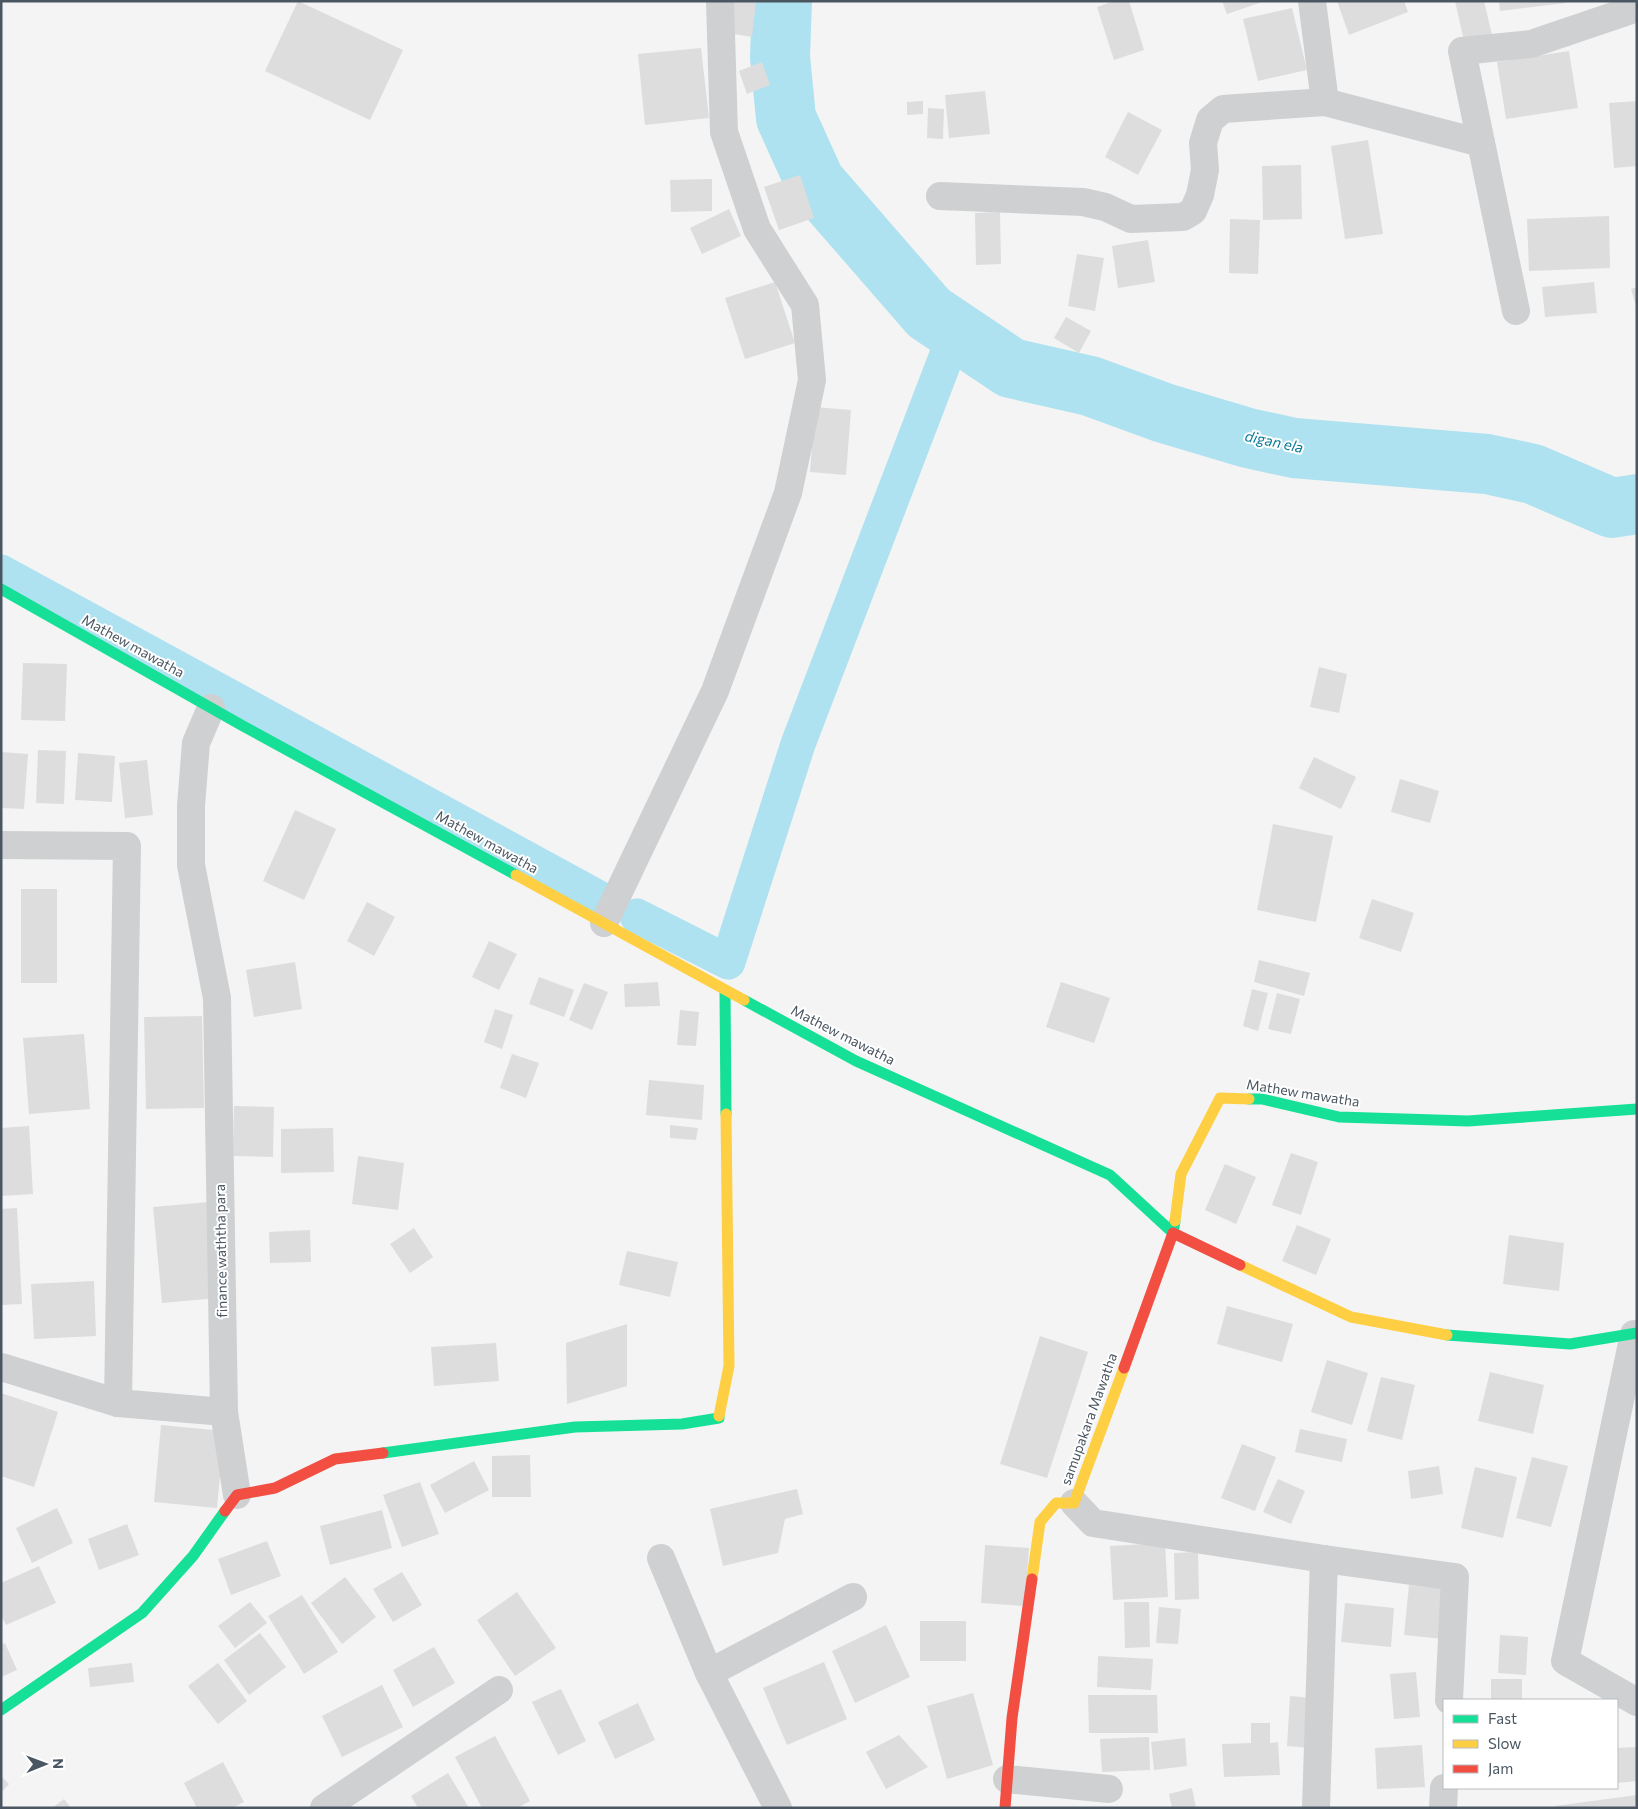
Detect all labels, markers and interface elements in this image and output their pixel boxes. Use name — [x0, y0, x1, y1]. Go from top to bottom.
water label: digan ela — [1243, 426, 1305, 456]
street label: Mathew mawatha — [79, 610, 187, 681]
street label: Mathew mawatha — [433, 806, 541, 877]
street label: Mathew mawatha — [788, 1001, 898, 1068]
street label: Mathew mawatha — [1245, 1075, 1361, 1110]
street label: finance waththa para — [211, 1184, 230, 1318]
street label: samupakara Mawatha — [1057, 1350, 1120, 1487]
legend — [1443, 1699, 1618, 1789]
text: Fast — [1488, 1709, 1517, 1727]
text: Slow — [1488, 1734, 1521, 1752]
north arrow — [20, 1739, 70, 1789]
text: N — [50, 1758, 67, 1769]
text: Jam — [1488, 1759, 1513, 1777]

